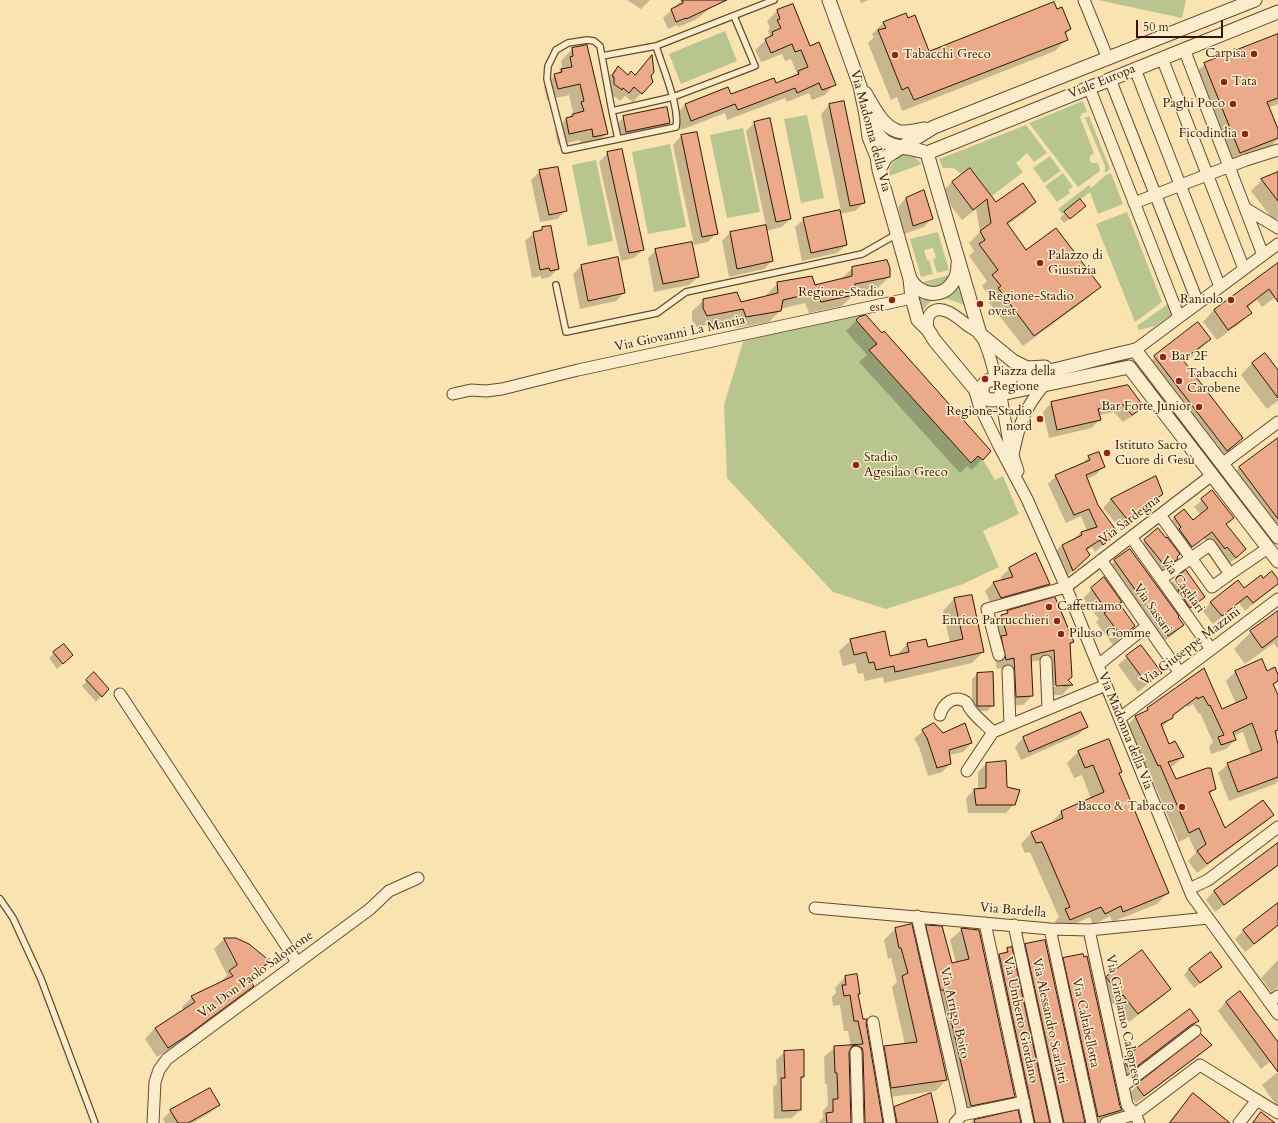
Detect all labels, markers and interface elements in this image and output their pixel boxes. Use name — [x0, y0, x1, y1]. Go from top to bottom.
scale bar — [1138, 12, 1225, 38]
text: 50 m — [1143, 19, 1169, 35]
place label: Carpisa — [1205, 46, 1246, 62]
place label: Tabacchi Greco — [903, 47, 991, 63]
marker: Carpisa — [1249, 49, 1259, 59]
marker: Tabacchi Greco — [890, 50, 900, 60]
street label: Viale Europa — [1066, 61, 1138, 103]
street label: Via Madonna della Via — [846, 68, 894, 194]
place label: Tata — [1232, 74, 1257, 90]
marker: Tata — [1219, 77, 1229, 87]
place label: Paghi Poco — [1162, 96, 1225, 112]
marker: Paghi Poco — [1228, 99, 1238, 109]
place label: Ficodindia — [1179, 126, 1237, 142]
marker: Ficodindia — [1240, 129, 1250, 139]
place label: Palazzo di Giustizia — [1048, 248, 1103, 279]
marker: Palazzo di Giustizia — [1035, 258, 1045, 268]
place label: Regione-Stadio est — [798, 285, 884, 316]
place label: Regione-Stadio ovest — [988, 289, 1074, 320]
place label: Raniolo — [1180, 292, 1223, 308]
marker: Regione-Stadio est — [887, 295, 897, 305]
marker: Raniolo — [1226, 295, 1236, 305]
marker: Regione-Stadio ovest — [975, 299, 985, 309]
street label: Via Giovanni La Mantia — [613, 313, 747, 355]
place label: Bar 2F — [1171, 349, 1208, 365]
marker: Bar 2F — [1158, 352, 1168, 362]
place label: Piazza della Regione — [993, 364, 1056, 395]
place label: Tabacchi Carobene — [1187, 366, 1240, 397]
marker: Piazza della Regione — [980, 374, 990, 384]
marker: Tabacchi Carobene — [1174, 376, 1184, 386]
place label: Bar Forte Junior — [1101, 399, 1191, 415]
marker: Bar Forte Junior — [1194, 402, 1204, 412]
place label: Regione-Stadio nord — [946, 404, 1032, 435]
marker: Regione-Stadio nord — [1035, 414, 1045, 424]
place label: Istituto Sacro Cuore di Gesù — [1115, 438, 1195, 469]
marker: Istituto Sacro Cuore di Gesù — [1102, 448, 1112, 458]
place label: Stadio Agesilao Greco — [864, 450, 948, 481]
marker: Stadio Agesilao Greco — [851, 460, 861, 470]
street label: Via Sardegna — [1096, 492, 1164, 548]
street label: Via Cagliari — [1156, 554, 1208, 616]
street label: Via Sassari — [1129, 581, 1175, 637]
place label: Caffettiamo — [1057, 599, 1122, 615]
marker: Caffettiamo — [1044, 602, 1054, 612]
street label: Via Giuseppe Mazzini — [1138, 604, 1244, 690]
place label: Enrico Parrucchieri — [942, 613, 1049, 629]
marker: Enrico Parrucchieri — [1052, 616, 1062, 626]
place label: Piluso Gomme — [1069, 626, 1151, 642]
marker: Piluso Gomme — [1056, 629, 1066, 639]
street label: Via Madonna della Via — [1094, 670, 1156, 792]
place label: Bacco & Tabacco — [1077, 799, 1174, 815]
marker: Bacco & Tabacco — [1177, 802, 1187, 812]
street label: Via Bardella — [979, 900, 1047, 922]
street label: Via Don Paolo Salomone — [195, 928, 317, 1022]
street label: Via Girolamo Calopreso — [1102, 953, 1144, 1087]
street label: Via Umberto Giordano — [999, 955, 1041, 1085]
street label: Via Alessandro Scarlatti — [1028, 957, 1070, 1085]
street label: Via Arrigo Boito — [936, 966, 972, 1060]
street label: Via Caltabellotta — [1068, 977, 1102, 1069]

